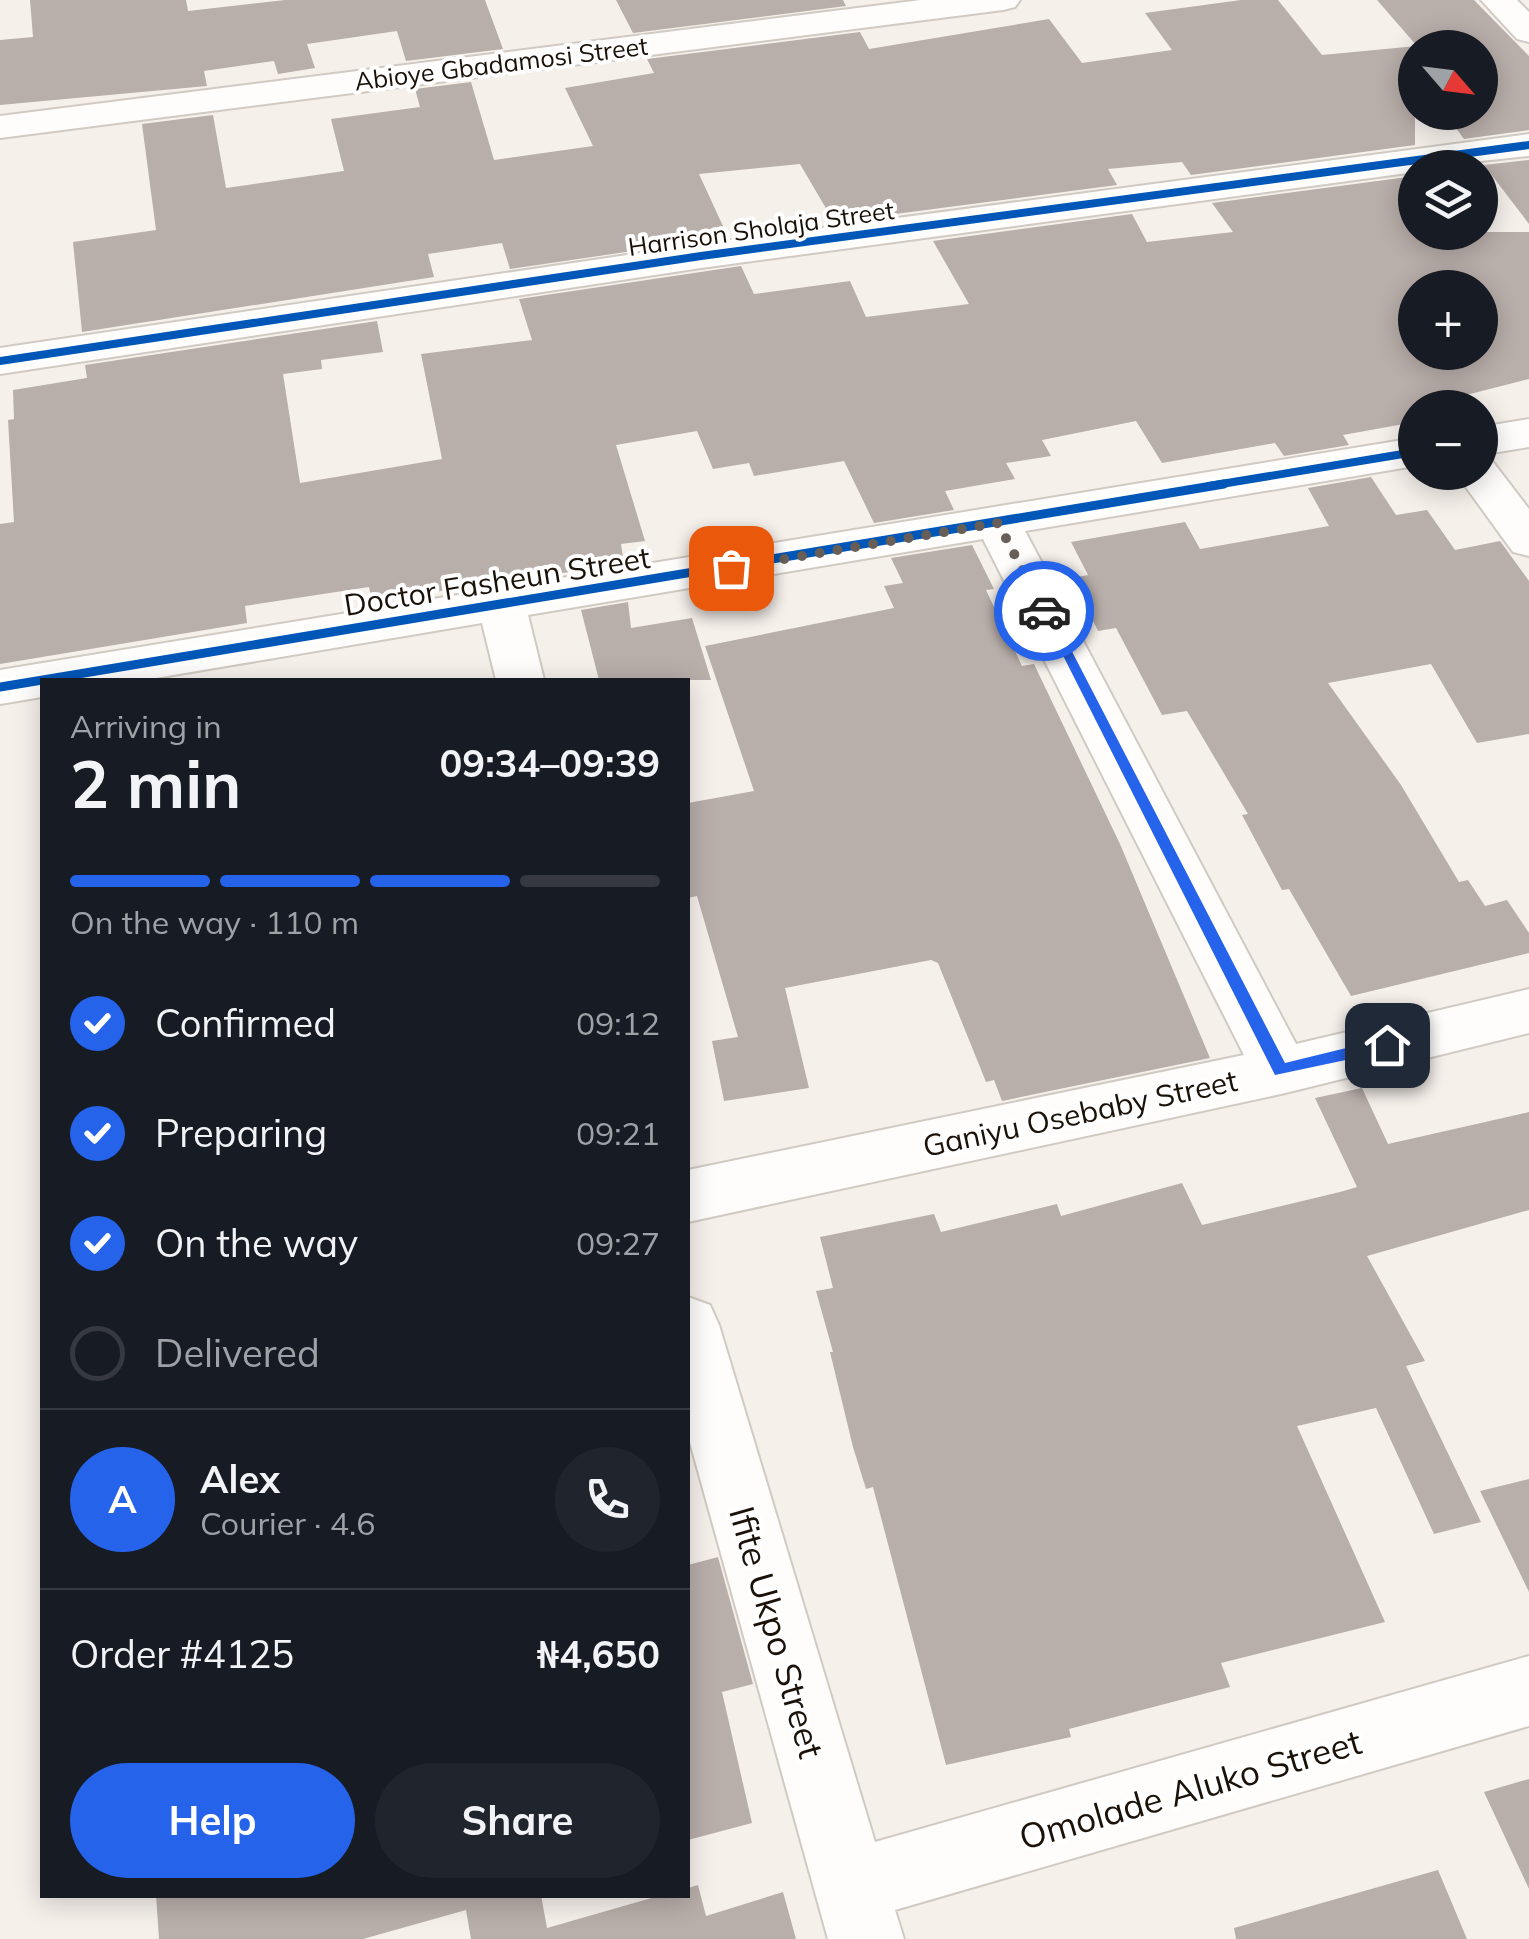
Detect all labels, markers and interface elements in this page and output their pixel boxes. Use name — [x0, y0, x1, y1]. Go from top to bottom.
street label: Abioye Gbadamosi Street — [353, 30, 650, 96]
north arrow — [1398, 30, 1498, 130]
map controls — [1398, 30, 1498, 490]
button: layers — [1398, 150, 1498, 250]
street label: Harrison Sholaja Street — [626, 194, 896, 262]
button: + — [1398, 270, 1498, 370]
button: − — [1398, 390, 1498, 490]
pin — [689, 526, 774, 611]
street label: Doctor Fasheun Street — [341, 538, 653, 624]
icon: bag — [704, 541, 759, 596]
courier — [994, 561, 1094, 661]
icon: car — [1017, 584, 1072, 639]
text: Arriving in — [70, 706, 222, 746]
text: 09:34–09:39 — [440, 739, 660, 787]
text: 2 min — [70, 743, 241, 824]
text: On the way · 110 m — [70, 902, 359, 942]
icon: check — [70, 996, 125, 1051]
text: Confirmed — [155, 999, 336, 1047]
text: 09:12 — [576, 1003, 660, 1043]
pin — [1345, 1003, 1430, 1088]
icon: home — [1360, 1018, 1415, 1073]
street label: Ganiyu Osebaby Street — [919, 1061, 1241, 1165]
icon: check — [70, 1106, 125, 1161]
text: Preparing — [155, 1109, 327, 1157]
text: 09:21 — [576, 1113, 660, 1153]
icon: check — [70, 1216, 125, 1271]
text: On the way — [155, 1219, 358, 1267]
text: 09:27 — [576, 1223, 660, 1263]
text: Delivered — [155, 1329, 320, 1377]
button: phone — [555, 1447, 660, 1552]
text: Alex — [200, 1455, 280, 1503]
text: A — [108, 1475, 137, 1523]
street label: Ifite Ukpo Street — [720, 1501, 834, 1763]
text: Courier · 4.6 — [200, 1503, 376, 1543]
text: Order #4125 — [70, 1630, 294, 1678]
text: ₦4,650 — [537, 1630, 660, 1678]
street label: Omolade Aluko Street — [1014, 1719, 1366, 1859]
button: Help — [70, 1763, 355, 1878]
button: Share — [375, 1763, 660, 1878]

